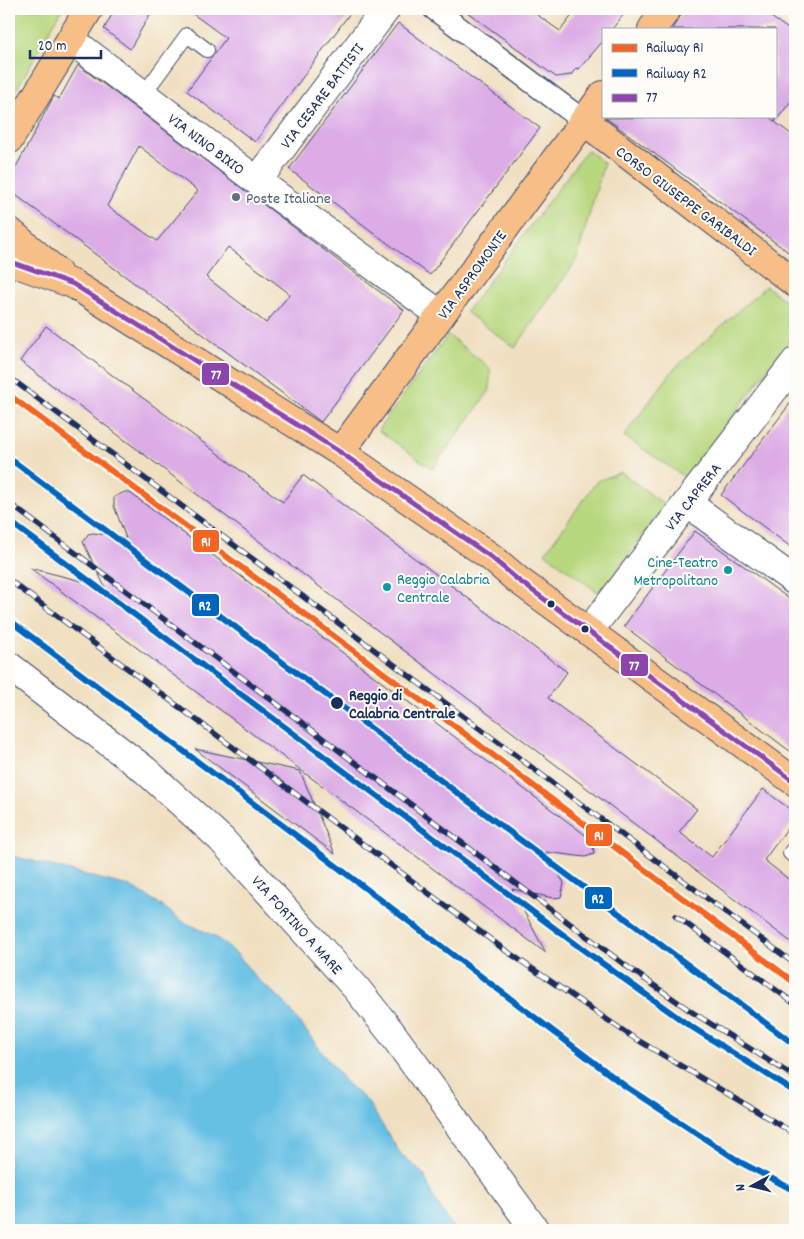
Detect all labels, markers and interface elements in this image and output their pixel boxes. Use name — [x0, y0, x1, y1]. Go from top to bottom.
scale bar — [30, 28, 101, 60]
legend — [602, 28, 776, 118]
text: 20 m — [38, 36, 66, 58]
text: Railway R1 — [646, 38, 703, 60]
street label: VIA CESARE BATTISTI — [276, 39, 370, 154]
text: Railway R2 — [646, 64, 707, 86]
text: 77 — [646, 88, 658, 110]
street label: VIA NINO BIXIO — [162, 108, 249, 182]
street label: CORSO GIUSEPPE GARIBALDI — [610, 141, 761, 263]
place label: Poste Italiane — [246, 188, 331, 211]
marker: Poste Italiane — [230, 191, 242, 203]
street label: VIA ASPROMONTE — [433, 226, 514, 325]
line badge: 77 — [201, 362, 230, 386]
text: 77 — [211, 366, 222, 386]
street label: VIA CAPRERA — [660, 459, 728, 536]
line badge: R1 — [192, 529, 220, 553]
text: R1 — [201, 533, 211, 553]
place label: Cine-Teatro Metropolitano — [633, 552, 718, 593]
marker: Cine-Teatro Metropolitano — [722, 564, 734, 576]
place label: Reggio Calabria Centrale — [397, 569, 490, 610]
marker: Reggio Calabria Centrale — [381, 581, 393, 593]
line badge: R2 — [191, 593, 220, 617]
text: R2 — [199, 597, 211, 617]
unlabelled marker — [546, 599, 556, 609]
unlabelled marker — [580, 624, 590, 634]
line badge: 77 — [620, 653, 649, 677]
text: 77 — [629, 657, 640, 677]
place label: Reggio di Calabria Centrale — [349, 685, 455, 726]
marker: Reggio di Calabria Centrale — [329, 695, 345, 711]
line badge: R1 — [585, 823, 613, 847]
text: R1 — [594, 827, 604, 847]
street label: VIA FORTINO A MARE — [245, 871, 348, 981]
line badge: R2 — [584, 886, 613, 910]
text: R2 — [592, 890, 604, 910]
north arrow — [726, 1162, 776, 1212]
text: N — [731, 1183, 751, 1192]

